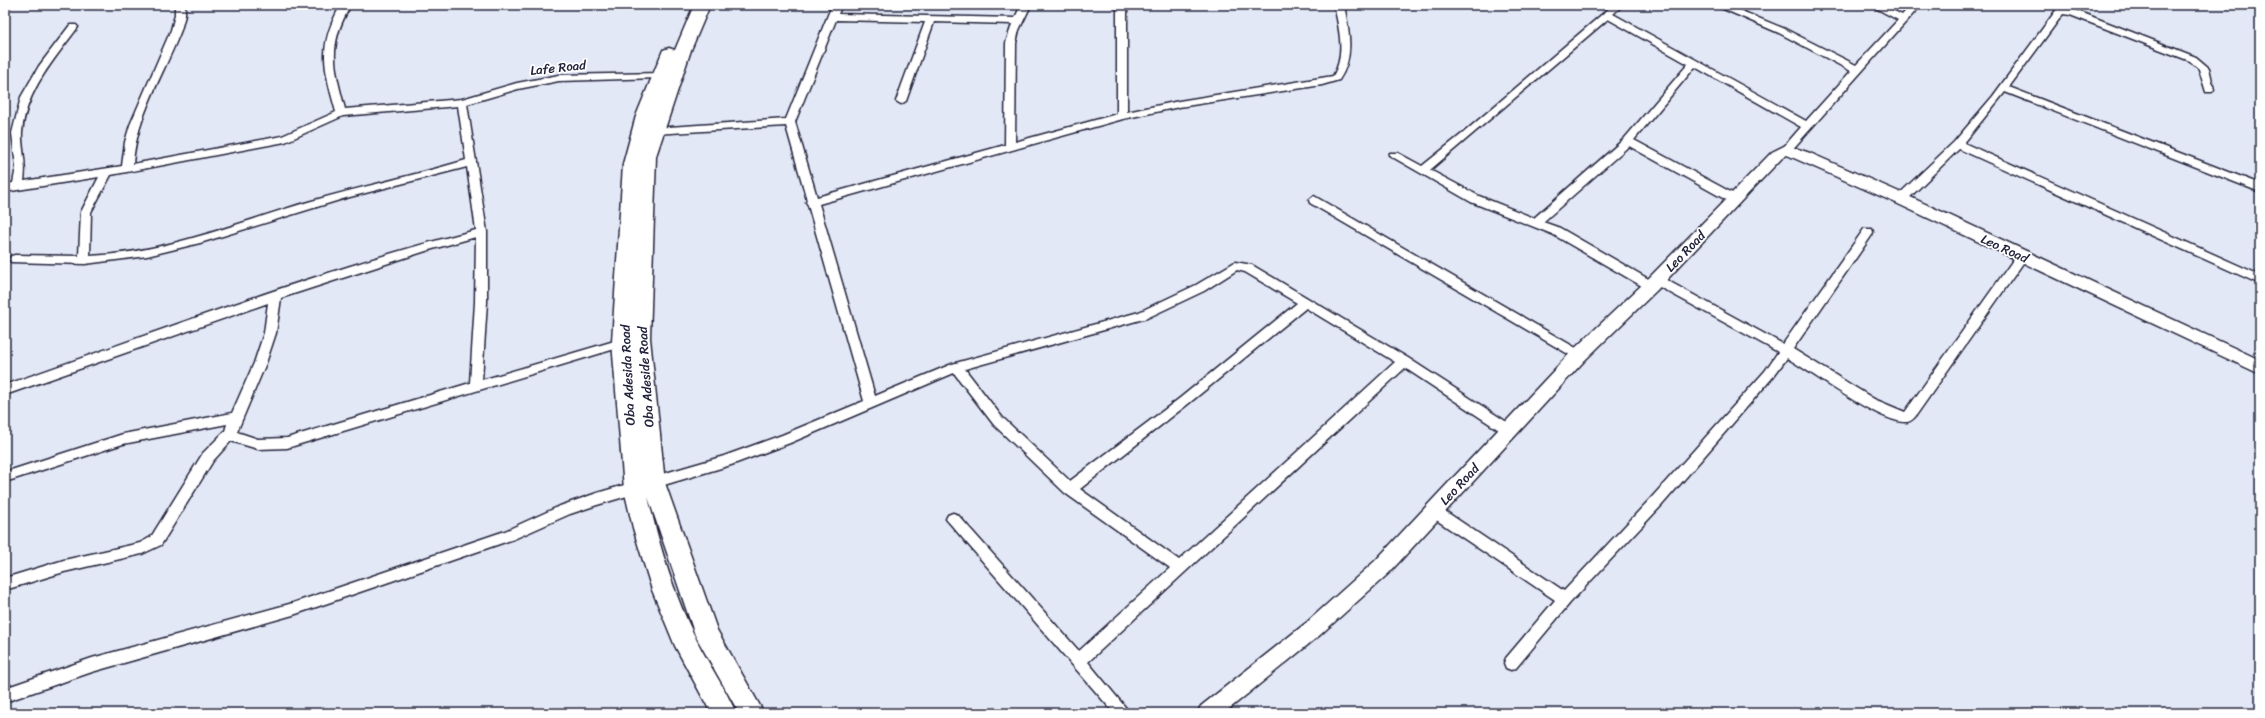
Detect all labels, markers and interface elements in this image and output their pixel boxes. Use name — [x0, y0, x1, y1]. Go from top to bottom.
street label: Lafe Road — [529, 53, 588, 82]
street label: Leo Road — [1660, 224, 1712, 277]
street label: Leo Road — [1977, 227, 2034, 270]
street label: Oba Adesida Road — [613, 323, 642, 426]
street label: Oba Adeside Road — [630, 325, 660, 428]
street label: Leo Road — [1434, 457, 1486, 511]

